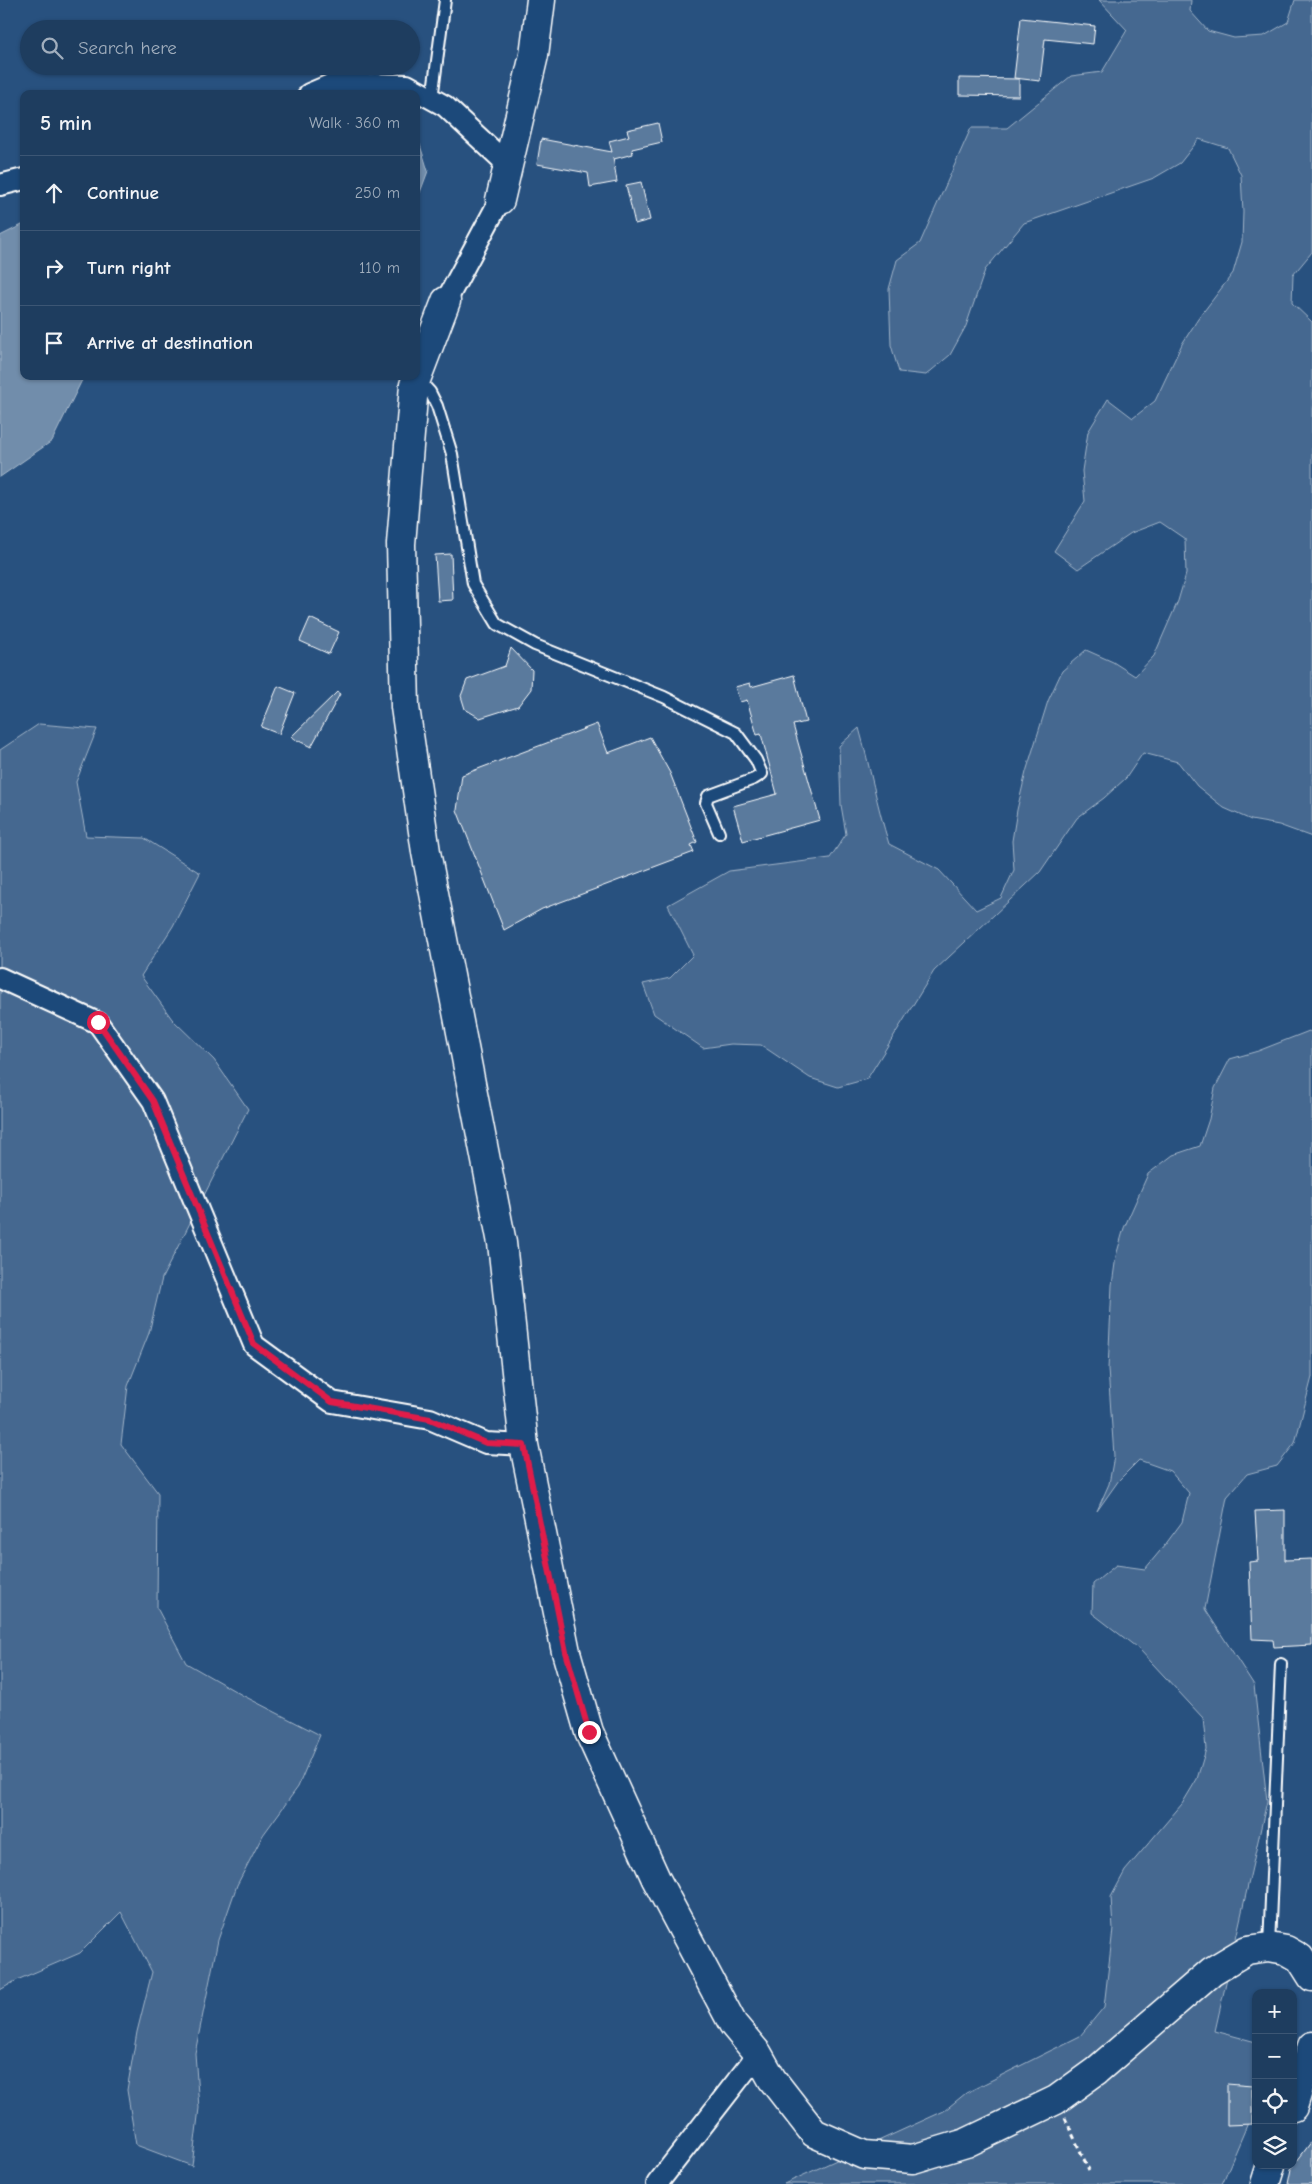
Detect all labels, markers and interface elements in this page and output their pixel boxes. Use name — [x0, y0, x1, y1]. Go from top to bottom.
search box — [20, 20, 420, 75]
icon: search — [38, 34, 66, 62]
text: Search here — [78, 37, 177, 59]
text: 5 min — [40, 111, 92, 135]
text: Walk · 360 m — [309, 114, 400, 132]
icon: ahead — [40, 179, 68, 207]
text: Continue — [87, 182, 159, 204]
text: 250 m — [355, 184, 400, 202]
icon: right — [40, 254, 68, 282]
text: Turn right — [87, 257, 171, 279]
text: 110 m — [359, 259, 400, 277]
icon: arrive — [40, 329, 68, 357]
text: Arrive at destination — [87, 332, 253, 354]
route start — [87, 1011, 110, 1034]
route end — [578, 1721, 601, 1744]
map controls — [1252, 1989, 1297, 2169]
button: + — [1252, 1989, 1297, 2034]
button: − — [1252, 2034, 1297, 2079]
button: locate — [1252, 2079, 1297, 2124]
button: layers — [1252, 2124, 1297, 2169]

